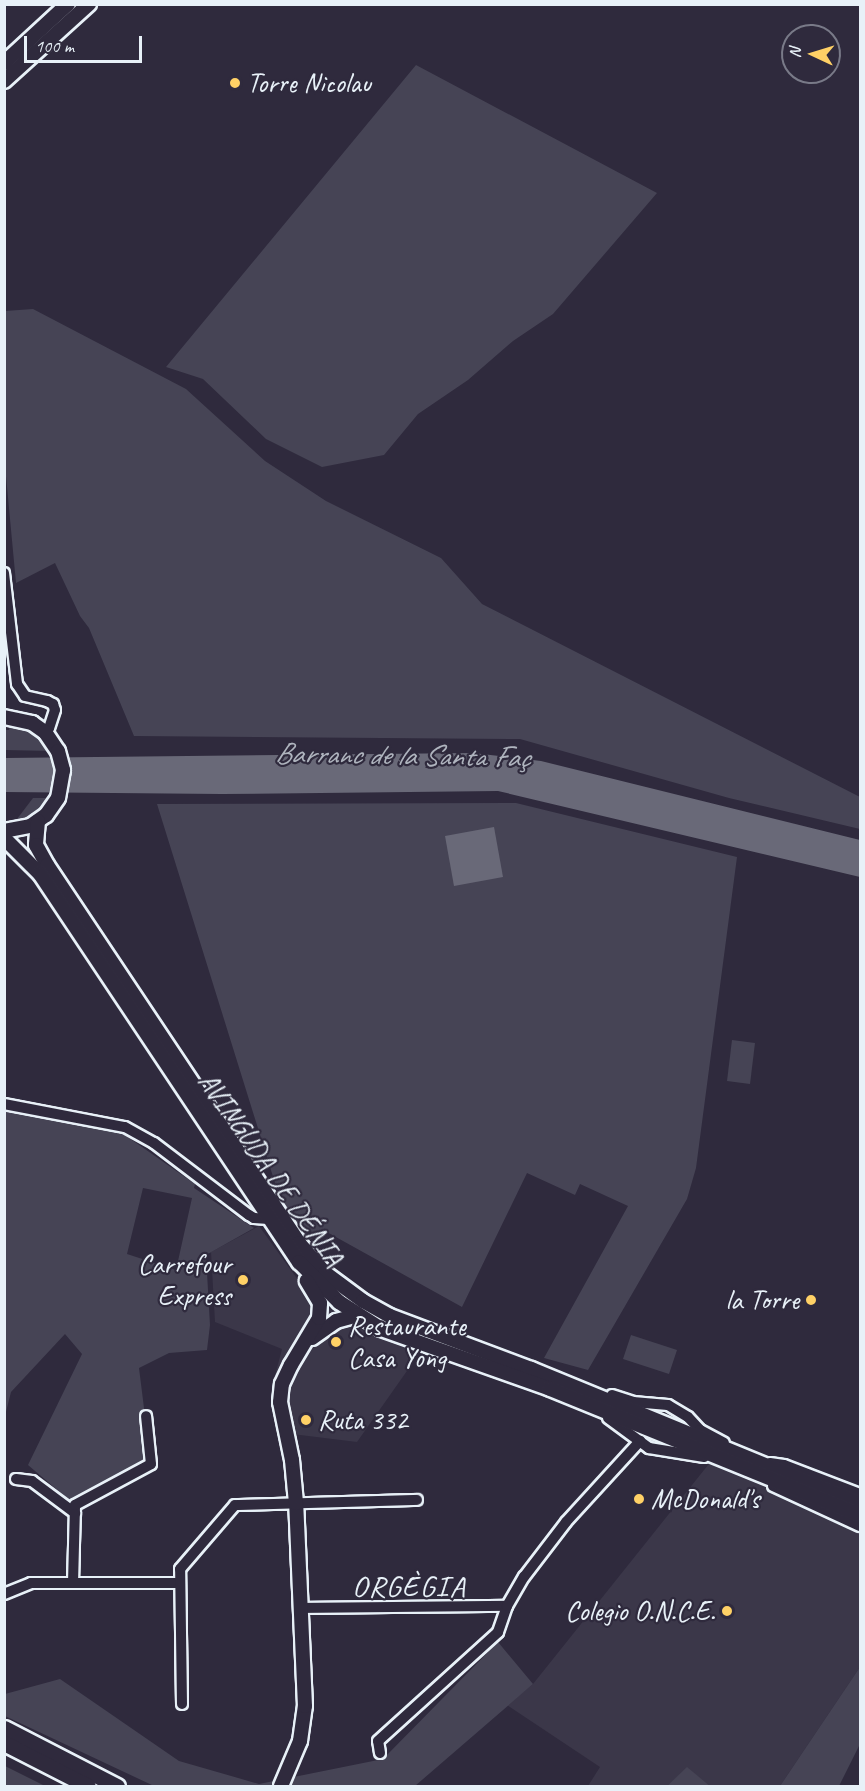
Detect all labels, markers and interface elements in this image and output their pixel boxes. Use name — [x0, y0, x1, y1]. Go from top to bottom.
scale bar — [27, 24, 146, 62]
north arrow — [781, 24, 841, 84]
text: 100 m — [35, 35, 74, 57]
text: N — [785, 47, 805, 59]
place label: Torre Nicolau — [247, 66, 372, 100]
marker: Torre Nicolau — [228, 76, 242, 90]
water label: Barranc de la Santa Faç — [274, 735, 530, 775]
street label: AVINGUDA DE DÉNIA — [192, 1065, 350, 1273]
place label: Carrefour Express — [138, 1247, 231, 1313]
marker: Carrefour Express — [236, 1273, 250, 1287]
place label: la Torre — [726, 1283, 799, 1317]
marker: la Torre — [804, 1293, 818, 1307]
place label: Restaurante Casa Yong — [348, 1309, 466, 1375]
marker: Restaurante Casa Yong — [329, 1335, 343, 1349]
place label: Ruta 332 — [318, 1403, 408, 1437]
marker: Ruta 332 — [299, 1413, 313, 1427]
place label: McDonald's — [651, 1482, 760, 1516]
marker: McDonald's — [632, 1492, 646, 1506]
district label: ORGÈGIA — [352, 1568, 466, 1604]
place label: Colegio O.N.C.E. — [565, 1594, 715, 1628]
marker: Colegio O.N.C.E. — [720, 1604, 734, 1618]

